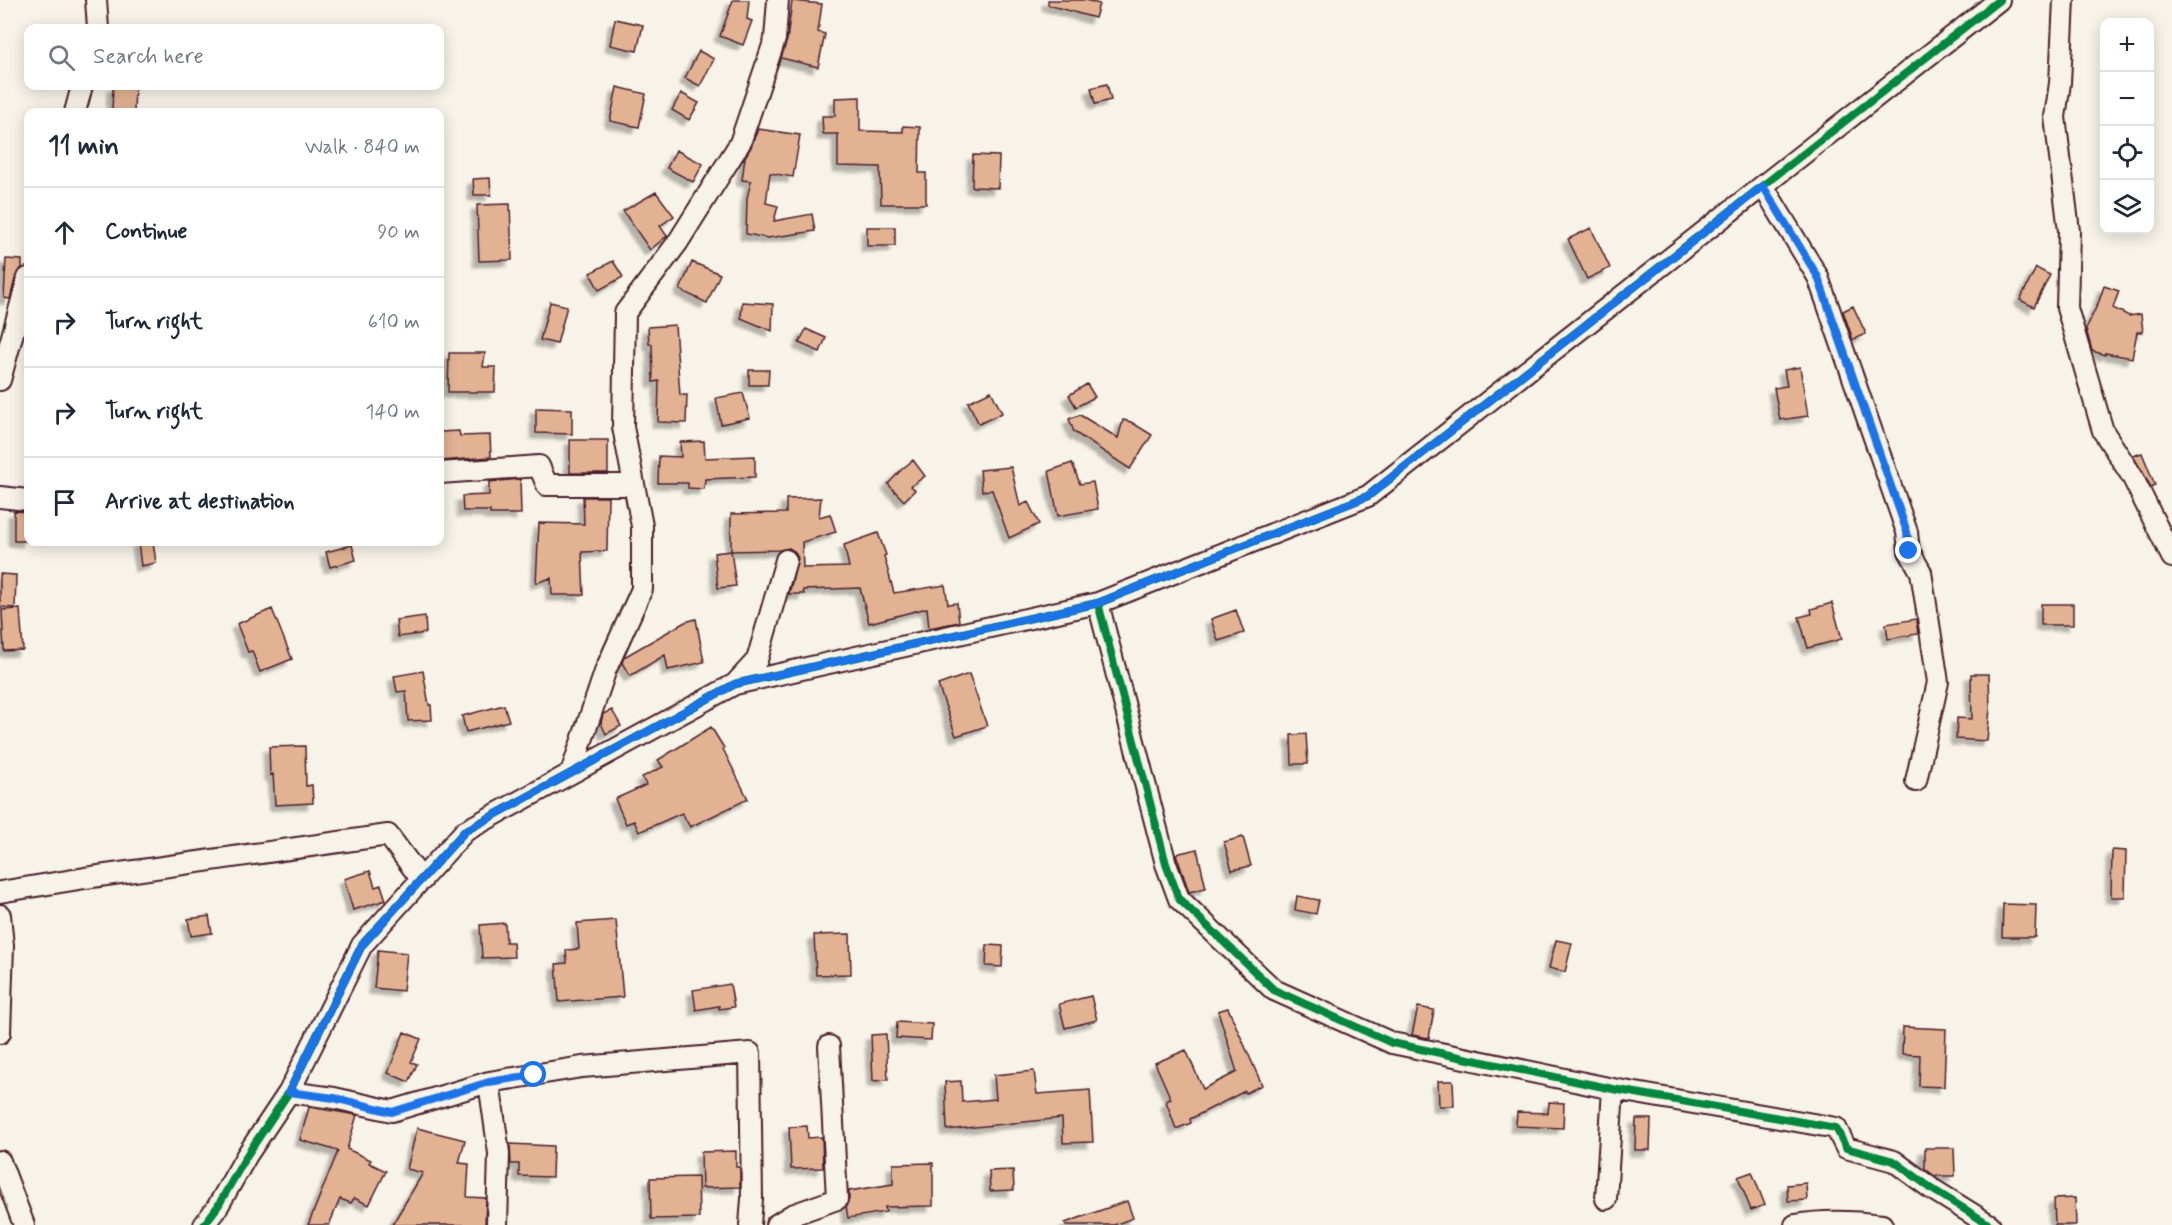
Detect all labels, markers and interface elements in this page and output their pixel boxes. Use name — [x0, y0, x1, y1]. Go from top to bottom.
map controls — [2100, 18, 2154, 234]
button: + — [2100, 18, 2154, 72]
search box — [24, 24, 444, 90]
icon: search — [45, 41, 78, 74]
text: Search here — [93, 43, 204, 71]
button: − — [2100, 72, 2154, 126]
button: locate — [2100, 126, 2154, 180]
text: 11 min — [48, 130, 119, 164]
text: Walk · 840 m — [305, 134, 420, 161]
button: layers — [2100, 180, 2154, 234]
icon: ahead — [48, 216, 81, 249]
text: Continue — [105, 218, 187, 246]
text: 90 m — [377, 219, 420, 246]
icon: right — [48, 306, 81, 339]
text: Turn right — [105, 308, 203, 336]
text: 610 m — [368, 309, 420, 336]
icon: right — [48, 396, 81, 429]
text: Turn right — [105, 398, 203, 426]
text: 140 m — [366, 399, 420, 426]
icon: arrive — [48, 486, 81, 519]
text: Arrive at destination — [105, 488, 295, 516]
route end — [1895, 537, 1921, 563]
route start — [520, 1061, 546, 1087]

